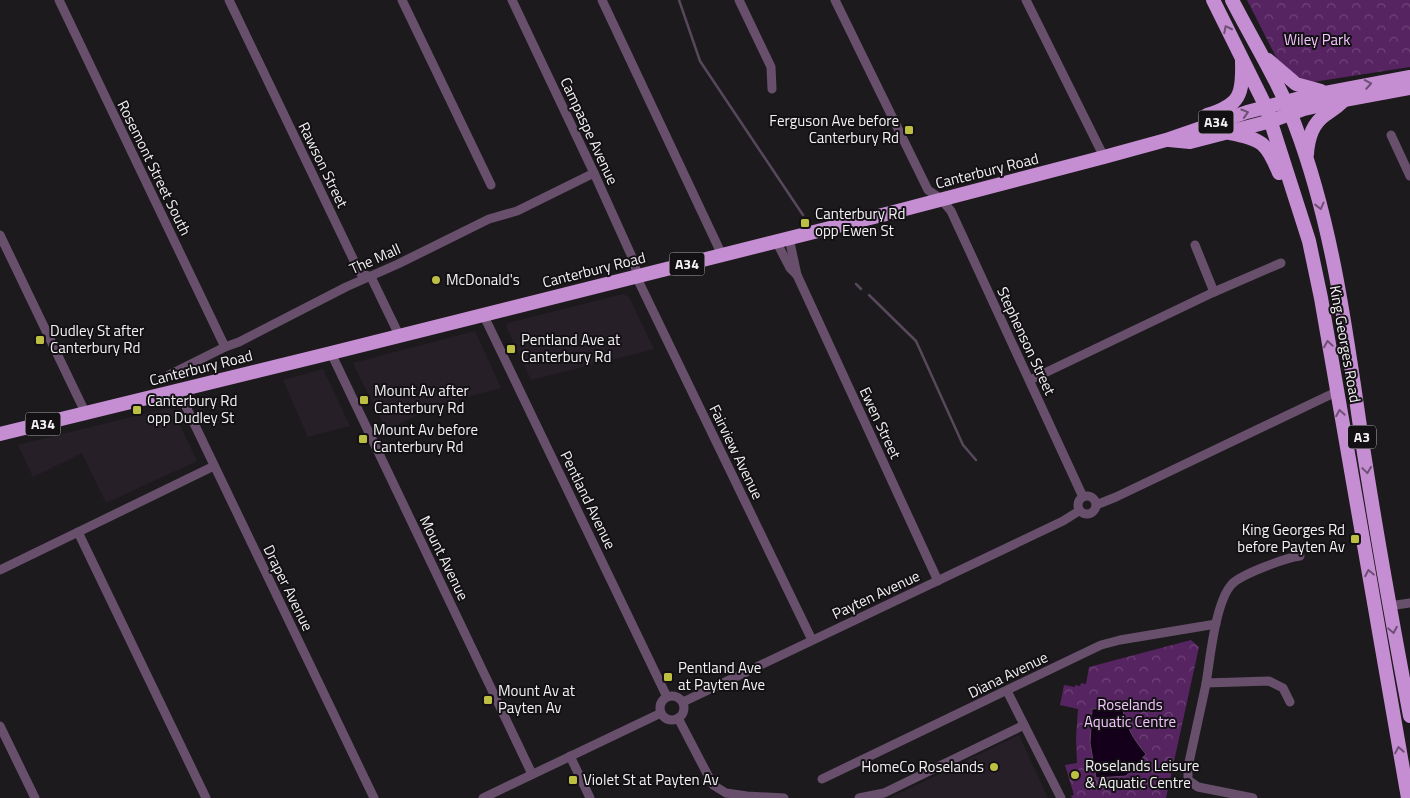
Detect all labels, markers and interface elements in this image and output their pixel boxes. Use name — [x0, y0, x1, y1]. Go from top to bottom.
one-way arrow — [1223, 25, 1234, 34]
park label: Wiley Park — [1284, 28, 1350, 51]
street label: Campaspe Avenue — [554, 73, 624, 188]
one-way arrow — [1364, 79, 1373, 89]
street label: Rosemont Street South — [112, 96, 197, 239]
place label: Ferguson Ave before Canterbury Rd — [769, 109, 899, 149]
one-way arrow — [1240, 109, 1249, 119]
road number: A34 — [1198, 110, 1234, 134]
street label: Rawson Street — [293, 118, 355, 212]
marker: Ferguson Ave before Canterbury Rd — [903, 124, 915, 136]
street label: Canterbury Road — [933, 147, 1041, 194]
place label: Canterbury Rd opp Ewen St — [815, 202, 905, 242]
one-way arrow — [1314, 202, 1325, 211]
marker: Canterbury Rd opp Ewen St — [799, 217, 811, 229]
street label: The Mall — [346, 237, 404, 280]
street label: Canterbury Road — [540, 246, 648, 293]
road number: A34 — [670, 252, 704, 276]
place label: McDonald's — [446, 268, 520, 291]
marker: McDonald's — [430, 274, 442, 286]
street label: Stephenson Street — [991, 283, 1062, 399]
street label: King Georges Road — [1324, 283, 1367, 404]
place label: Dudley St after Canterbury Rd — [50, 319, 144, 359]
place label: Pentland Ave at Canterbury Rd — [521, 328, 621, 368]
marker: Dudley St after Canterbury Rd — [34, 334, 46, 346]
one-way arrow — [1324, 339, 1334, 348]
marker: Pentland Ave at Canterbury Rd — [505, 343, 517, 355]
street label: Canterbury Road — [147, 344, 255, 391]
place label: Mount Av after Canterbury Rd — [374, 379, 469, 419]
street label: Ewen Street — [854, 383, 907, 463]
place label: Canterbury Rd opp Dudley St — [147, 389, 237, 429]
marker: Mount Av after Canterbury Rd — [358, 394, 370, 406]
street label: Fairview Avenue — [704, 400, 769, 503]
marker: Canterbury Rd opp Dudley St — [131, 404, 143, 416]
one-way arrow — [1335, 408, 1345, 417]
road number: A34 — [26, 412, 60, 436]
place label: Mount Av before Canterbury Rd — [373, 418, 478, 458]
road number: A3 — [1348, 426, 1376, 448]
marker: Mount Av before Canterbury Rd — [357, 433, 369, 445]
street label: Pentland Avenue — [555, 447, 622, 553]
one-way arrow — [1361, 465, 1371, 474]
street label: Mount Avenue — [414, 511, 475, 604]
place label: King Georges Rd before Payten Av — [1237, 518, 1345, 558]
marker: King Georges Rd before Payten Av — [1349, 533, 1361, 545]
street label: Draper Avenue — [258, 541, 319, 635]
street label: Payten Avenue — [828, 564, 924, 625]
one-way arrow — [1364, 568, 1374, 577]
one-way arrow — [1388, 625, 1398, 634]
street label: Diana Avenue — [964, 645, 1052, 704]
place label: Pentland Ave at Payten Ave — [678, 656, 765, 696]
marker: Pentland Ave at Payten Ave — [662, 671, 674, 683]
place label: Mount Av at Payten Av — [498, 679, 576, 719]
park label: Roselands Aquatic Centre — [1084, 693, 1176, 733]
marker: Mount Av at Payten Av — [482, 694, 494, 706]
one-way arrow — [1395, 746, 1405, 754]
place label: Roselands Leisure & Aquatic Centre — [1085, 754, 1199, 794]
place label: HomeCo Roselands — [861, 755, 984, 778]
marker: HomeCo Roselands — [988, 761, 1000, 773]
place label: Violet St at Payten Av — [583, 768, 719, 791]
marker: Roselands Leisure & Aquatic Centre — [1069, 769, 1081, 781]
marker: Violet St at Payten Av — [567, 774, 579, 786]

